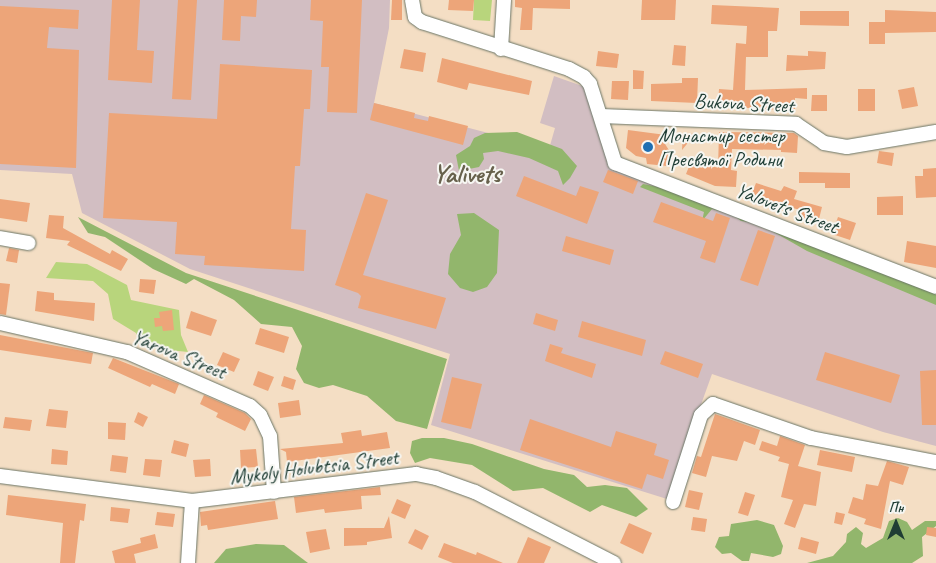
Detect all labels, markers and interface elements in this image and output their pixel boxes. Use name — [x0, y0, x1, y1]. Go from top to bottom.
street label: Bukova Street — [693, 88, 795, 118]
place label: Монастир сестер Пресвятої Родини — [658, 122, 785, 172]
marker: Монастир сестер Пресвятої Родини — [642, 141, 654, 153]
district label: Yalivets — [433, 158, 501, 190]
street label: Yalovets Street — [732, 177, 842, 239]
street label: Yarova Street — [128, 324, 230, 384]
street label: Mykoly Holubtsia Street — [228, 444, 400, 490]
north arrow — [871, 498, 921, 548]
text: Пн — [889, 499, 903, 516]

